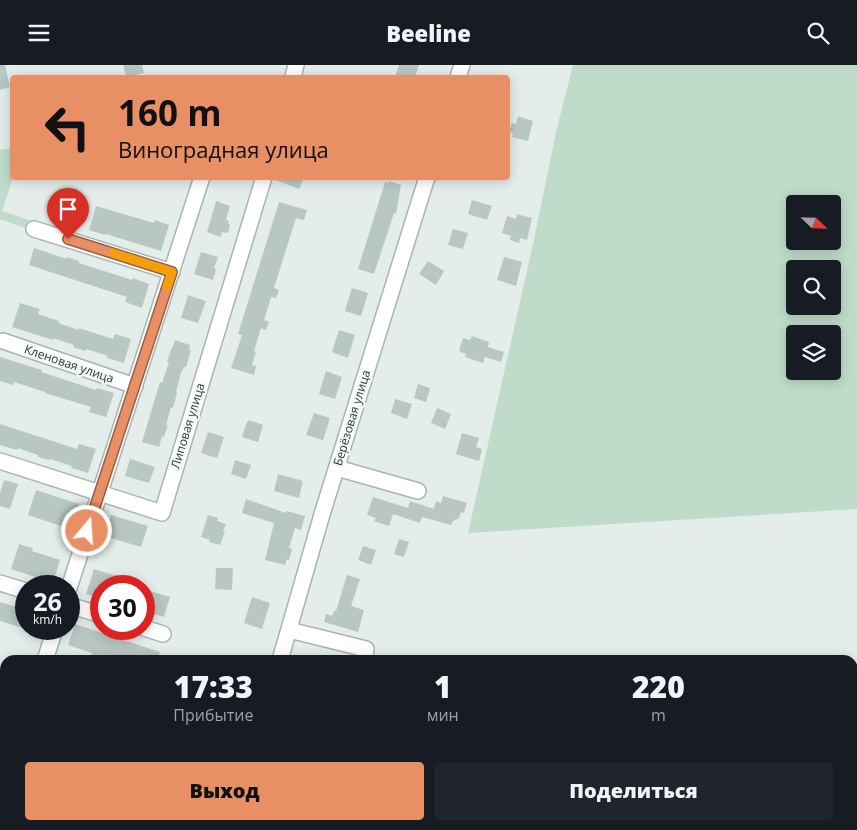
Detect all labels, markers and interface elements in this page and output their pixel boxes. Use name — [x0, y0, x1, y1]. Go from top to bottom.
text: Beeline — [386, 18, 471, 48]
icon: menu — [25, 19, 53, 47]
icon: search — [804, 19, 832, 47]
text: 160 m — [118, 89, 222, 136]
icon: left — [35, 95, 100, 160]
text: Виноградная улица — [118, 134, 329, 164]
pin — [47, 188, 89, 239]
icon: arrive — [54, 195, 82, 223]
north arrow — [786, 195, 841, 250]
map controls — [786, 195, 841, 380]
button: search — [786, 260, 841, 315]
button: layers — [786, 325, 841, 380]
street label: Кленовая улица — [22, 340, 116, 387]
street label: Берёзовая улица — [329, 368, 374, 468]
street label: Липовая улица — [166, 381, 209, 471]
position arrow — [60, 504, 112, 556]
speed limit sign: 30 — [90, 575, 155, 640]
text: 26 — [33, 584, 62, 618]
text: km/h — [33, 611, 62, 628]
text: 17:33 — [174, 666, 253, 707]
text: 1 — [434, 666, 451, 707]
text: 220 — [632, 666, 685, 707]
text: Прибытие — [173, 704, 253, 726]
text: мин — [427, 704, 459, 726]
text: m — [651, 704, 666, 726]
button: Выход — [25, 762, 424, 820]
button: Поделиться — [434, 762, 833, 820]

